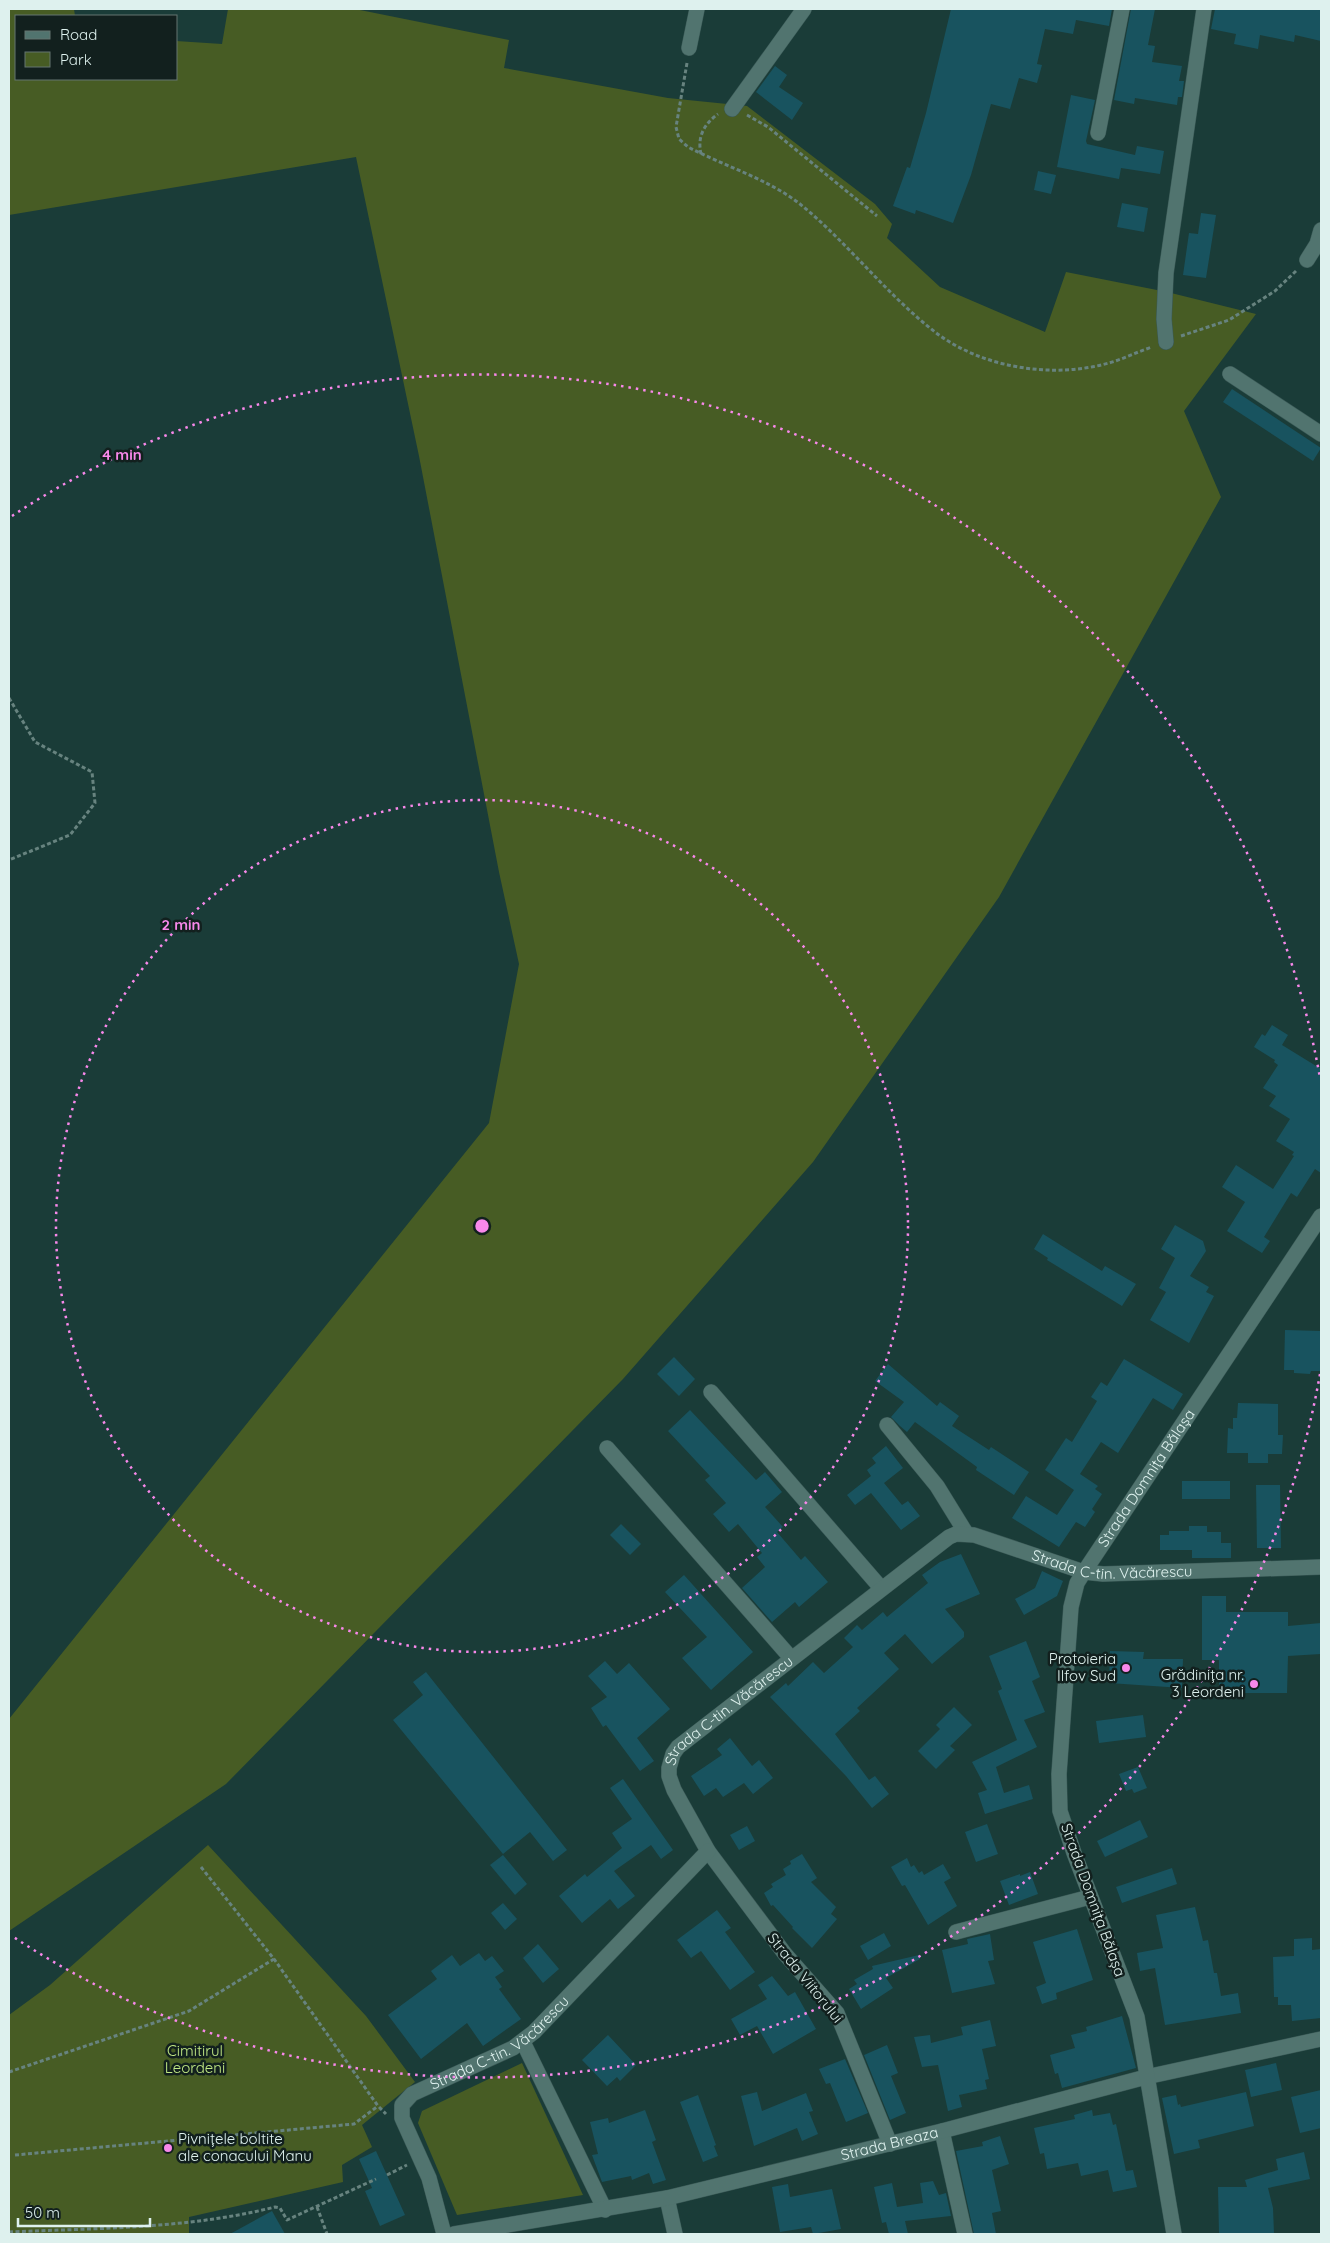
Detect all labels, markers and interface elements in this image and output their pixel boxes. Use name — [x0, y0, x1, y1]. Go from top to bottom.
legend — [15, 15, 178, 80]
text: Road — [60, 25, 97, 44]
text: Park — [60, 50, 92, 69]
text: 4 min — [102, 445, 142, 464]
text: 2 min — [161, 915, 201, 934]
centre of rings — [473, 1217, 491, 1235]
street label: Strada Domnița Bălașa — [1093, 1405, 1199, 1551]
street label: Strada C-tin. Văcărescu — [1029, 1545, 1193, 1583]
place label: Protoieria Ilfov Sud — [1049, 1649, 1116, 1685]
street label: Strada C-tin. Văcărescu — [660, 1651, 797, 1767]
marker: Protoieria Ilfov Sud — [1120, 1662, 1132, 1674]
place label: Grădinița nr. 3 Leordeni — [1161, 1665, 1244, 1701]
marker: Grădinița nr. 3 Leordeni — [1248, 1678, 1260, 1690]
street label: Strada Domnița Bălașa — [1057, 1821, 1130, 1979]
street label: Strada Viitorului — [763, 1929, 848, 2027]
street label: Strada C-tin. Văcărescu — [427, 1992, 573, 2094]
park label: Cimitirul Leordeni — [165, 2041, 225, 2077]
street label: Strada Breaza — [839, 2122, 940, 2164]
place label: Pivnițele boltite ale conacului Manu — [178, 2129, 312, 2165]
marker: Pivnițele boltite ale conacului Manu — [162, 2142, 174, 2154]
scale bar — [18, 2196, 150, 2228]
text: 50 m — [25, 2203, 60, 2222]

